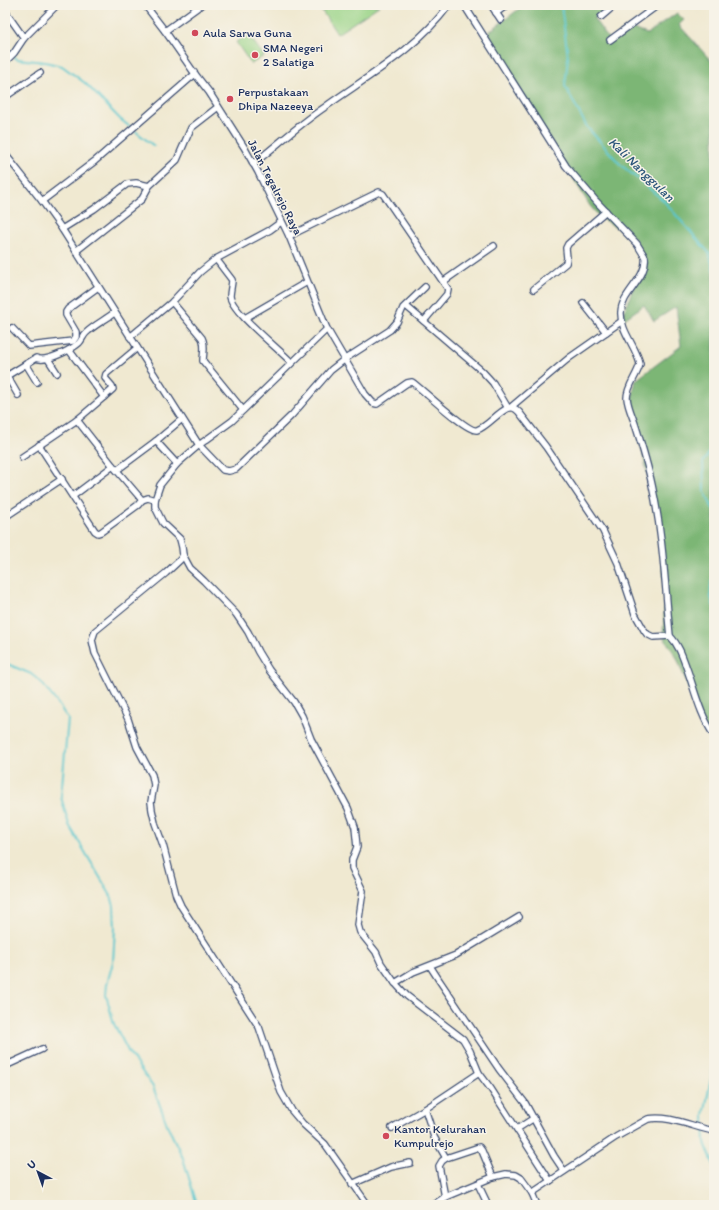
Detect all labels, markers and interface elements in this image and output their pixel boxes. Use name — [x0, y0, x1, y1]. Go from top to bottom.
place label: Aula Sarwa Guna — [203, 26, 292, 40]
marker: Aula Sarwa Guna — [190, 28, 200, 38]
place label: SMA Negeri 2 Salatiga — [263, 41, 323, 69]
marker: SMA Negeri 2 Salatiga — [250, 50, 260, 60]
place label: Perpustakaan Dhipa Nazeeya — [238, 85, 314, 113]
marker: Perpustakaan Dhipa Nazeeya — [225, 94, 235, 104]
water label: Kali Nanggulan — [606, 134, 678, 205]
street label: Jalan Tegalrejo Raya — [245, 137, 305, 237]
place label: Kantor Kelurahan Kumpulrejo — [394, 1122, 486, 1150]
marker: Kantor Kelurahan Kumpulrejo — [381, 1131, 391, 1141]
north arrow — [18, 1152, 58, 1192]
text: U — [25, 1158, 39, 1172]

